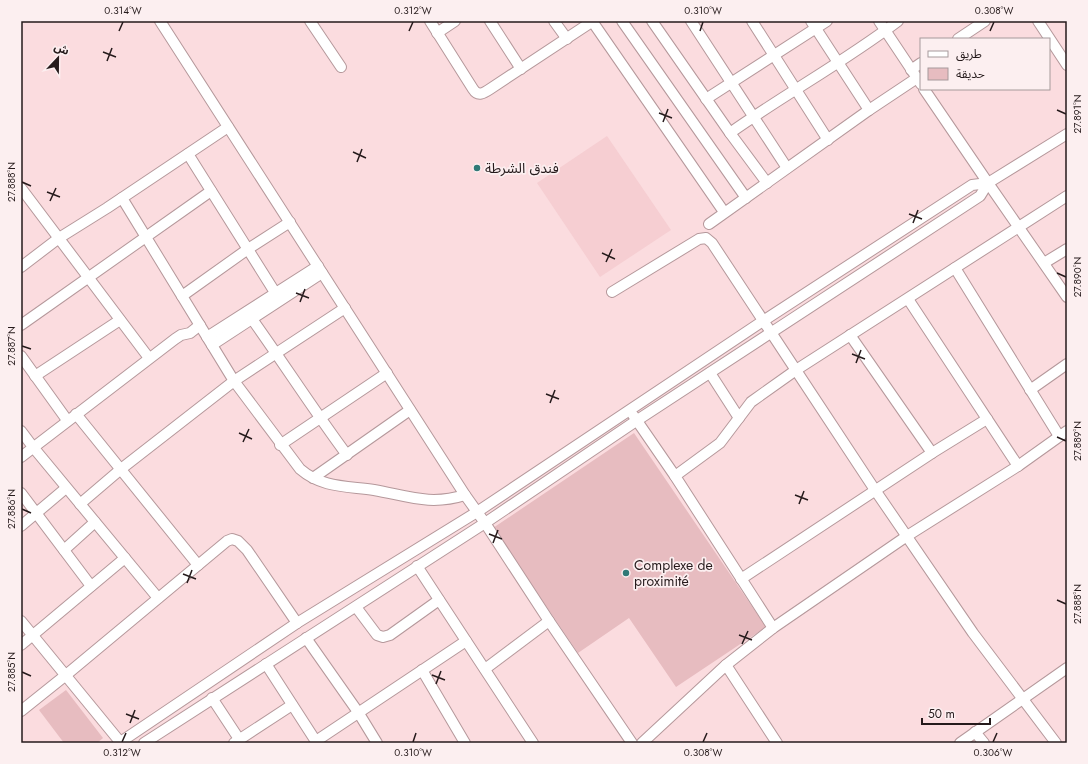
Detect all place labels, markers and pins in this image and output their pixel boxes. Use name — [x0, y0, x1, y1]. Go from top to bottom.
place label: فندق الشرطة — [485, 158, 559, 178]
marker: فندق الشرطة — [472, 163, 482, 173]
place label: Complexe de proximité — [634, 555, 713, 591]
marker: Complexe de proximité — [621, 568, 631, 578]

